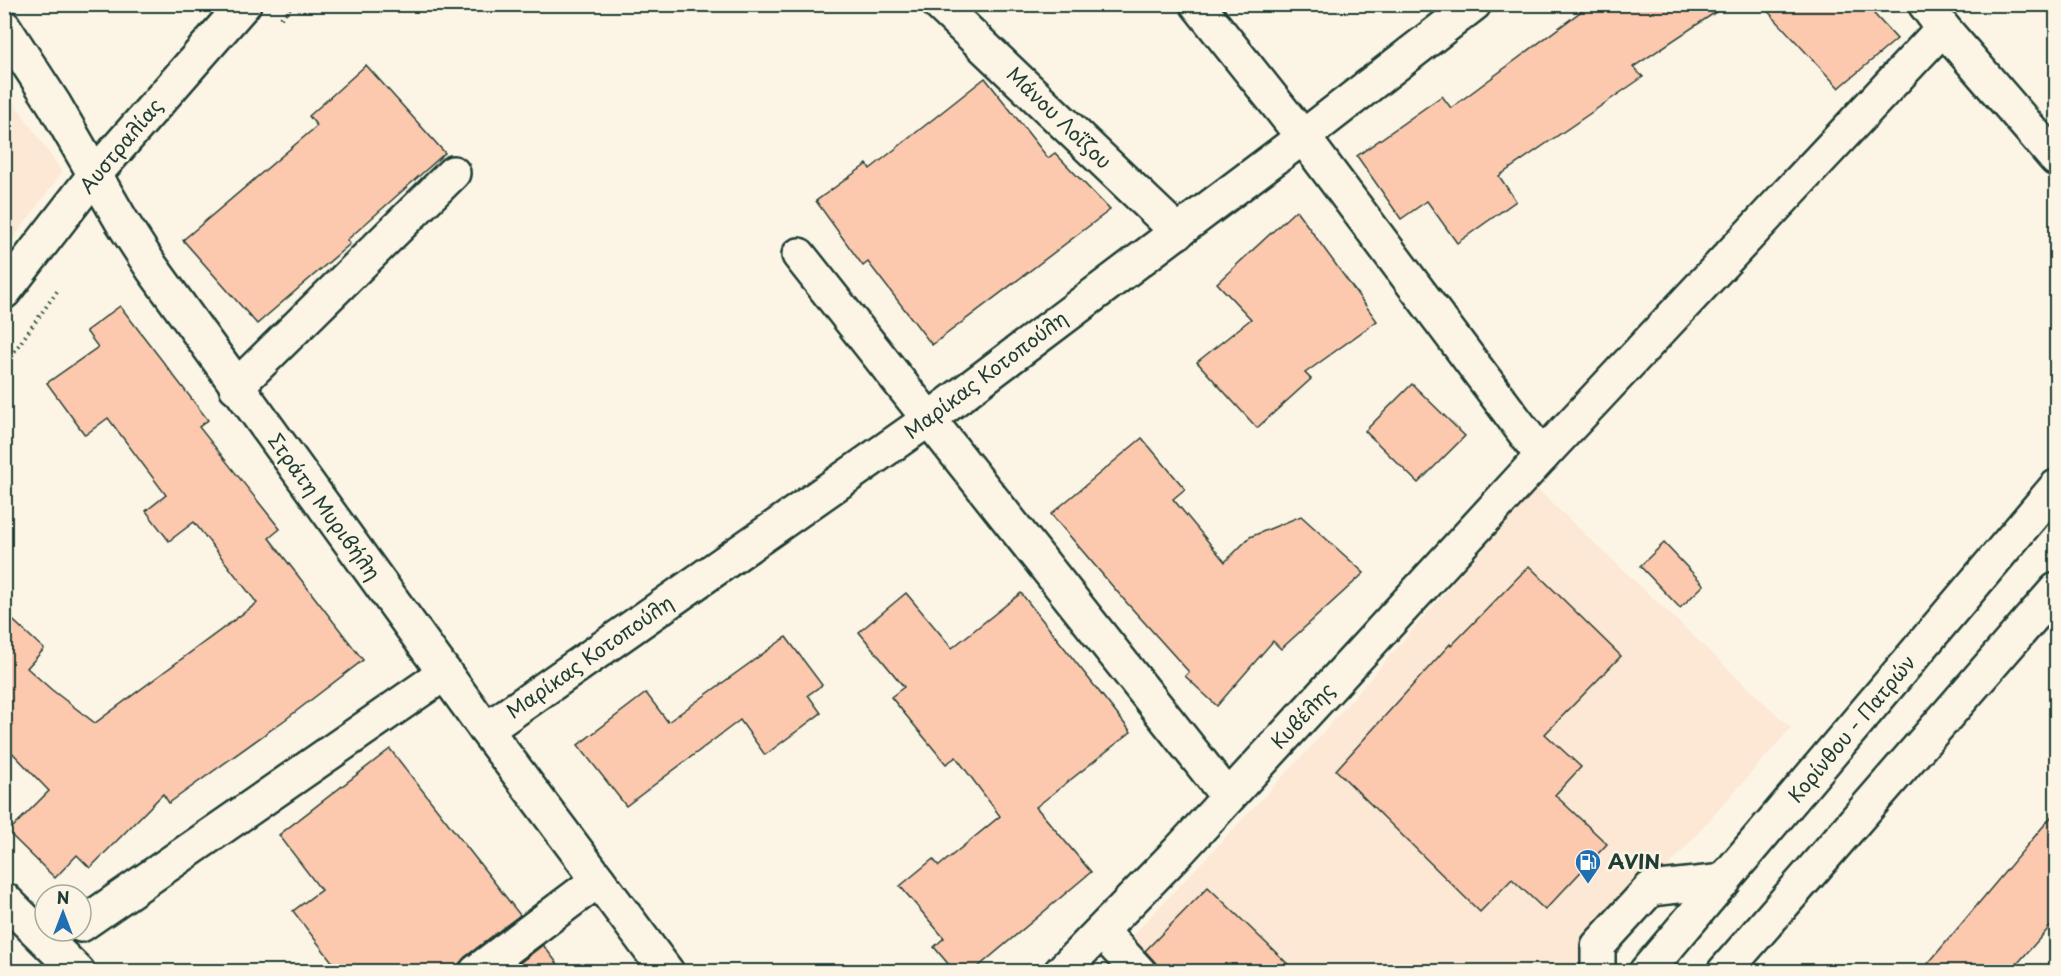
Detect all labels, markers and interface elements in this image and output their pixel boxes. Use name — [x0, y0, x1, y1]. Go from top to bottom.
street label: Μάνου Λοΐζου — [1000, 59, 1119, 175]
street label: Αυστραλίας — [72, 91, 169, 199]
street label: Μαρίκας Κοτοπούλη — [897, 303, 1073, 446]
street label: Στράτη Μυριβήλη — [261, 427, 388, 586]
street label: Μαρίκας Κοτοπούλη — [500, 587, 679, 725]
street label: Κορίνθου - Πατρών — [1780, 648, 1922, 809]
street label: Κυβέλης — [1263, 675, 1341, 755]
place label: AVIN — [1608, 846, 1660, 876]
fuel station icon: AVIN — [1573, 847, 1603, 885]
north arrow — [33, 883, 93, 943]
text: N — [57, 885, 69, 909]

